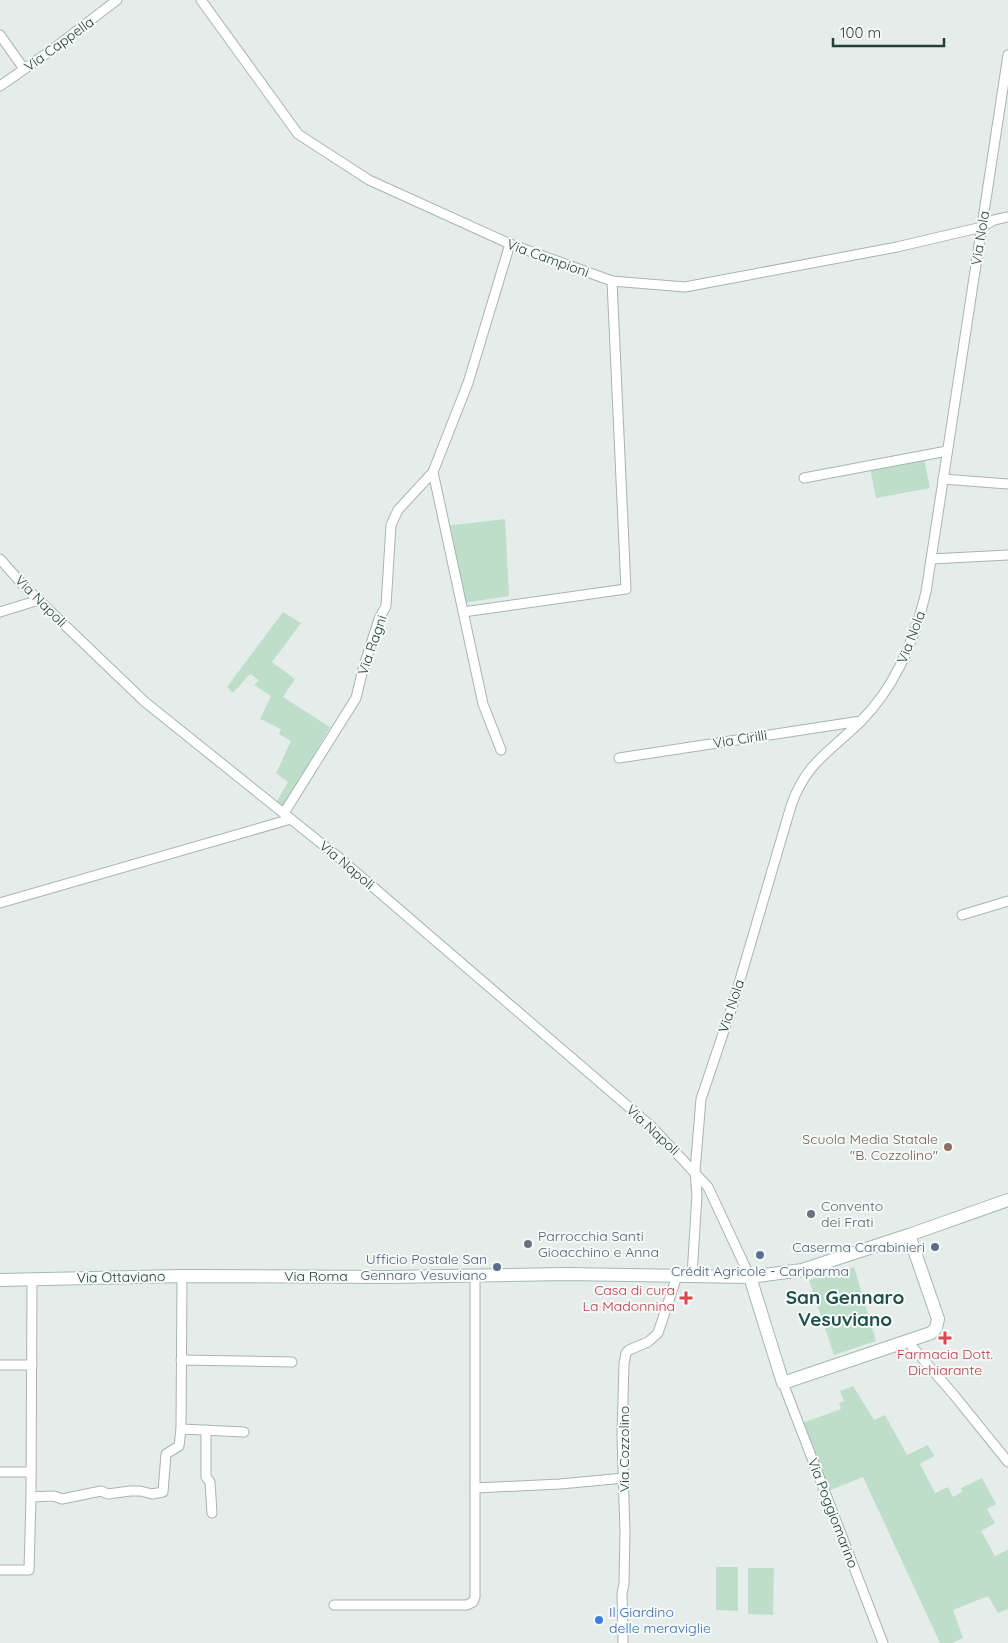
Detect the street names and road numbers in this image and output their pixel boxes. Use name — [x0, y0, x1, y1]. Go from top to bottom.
street label: Via Cappella — [21, 13, 97, 75]
street label: Via Nola — [967, 209, 993, 267]
street label: Via Campioni — [505, 235, 592, 281]
street label: Via Napoli — [11, 571, 71, 631]
street label: Via Nola — [893, 608, 929, 666]
street label: Via Ragni — [353, 613, 391, 677]
street label: Via Cirilli — [712, 726, 768, 752]
street label: Via Napoli — [316, 837, 378, 893]
street label: Via Nola — [714, 977, 748, 1035]
street label: Via Napoli — [623, 1101, 683, 1159]
street label: Via Ottaviano — [77, 1267, 165, 1287]
street label: Via Roma — [284, 1267, 348, 1285]
street label: Via Cozzolino — [615, 1406, 633, 1492]
street label: Via Poggiomarino — [804, 1455, 862, 1571]

